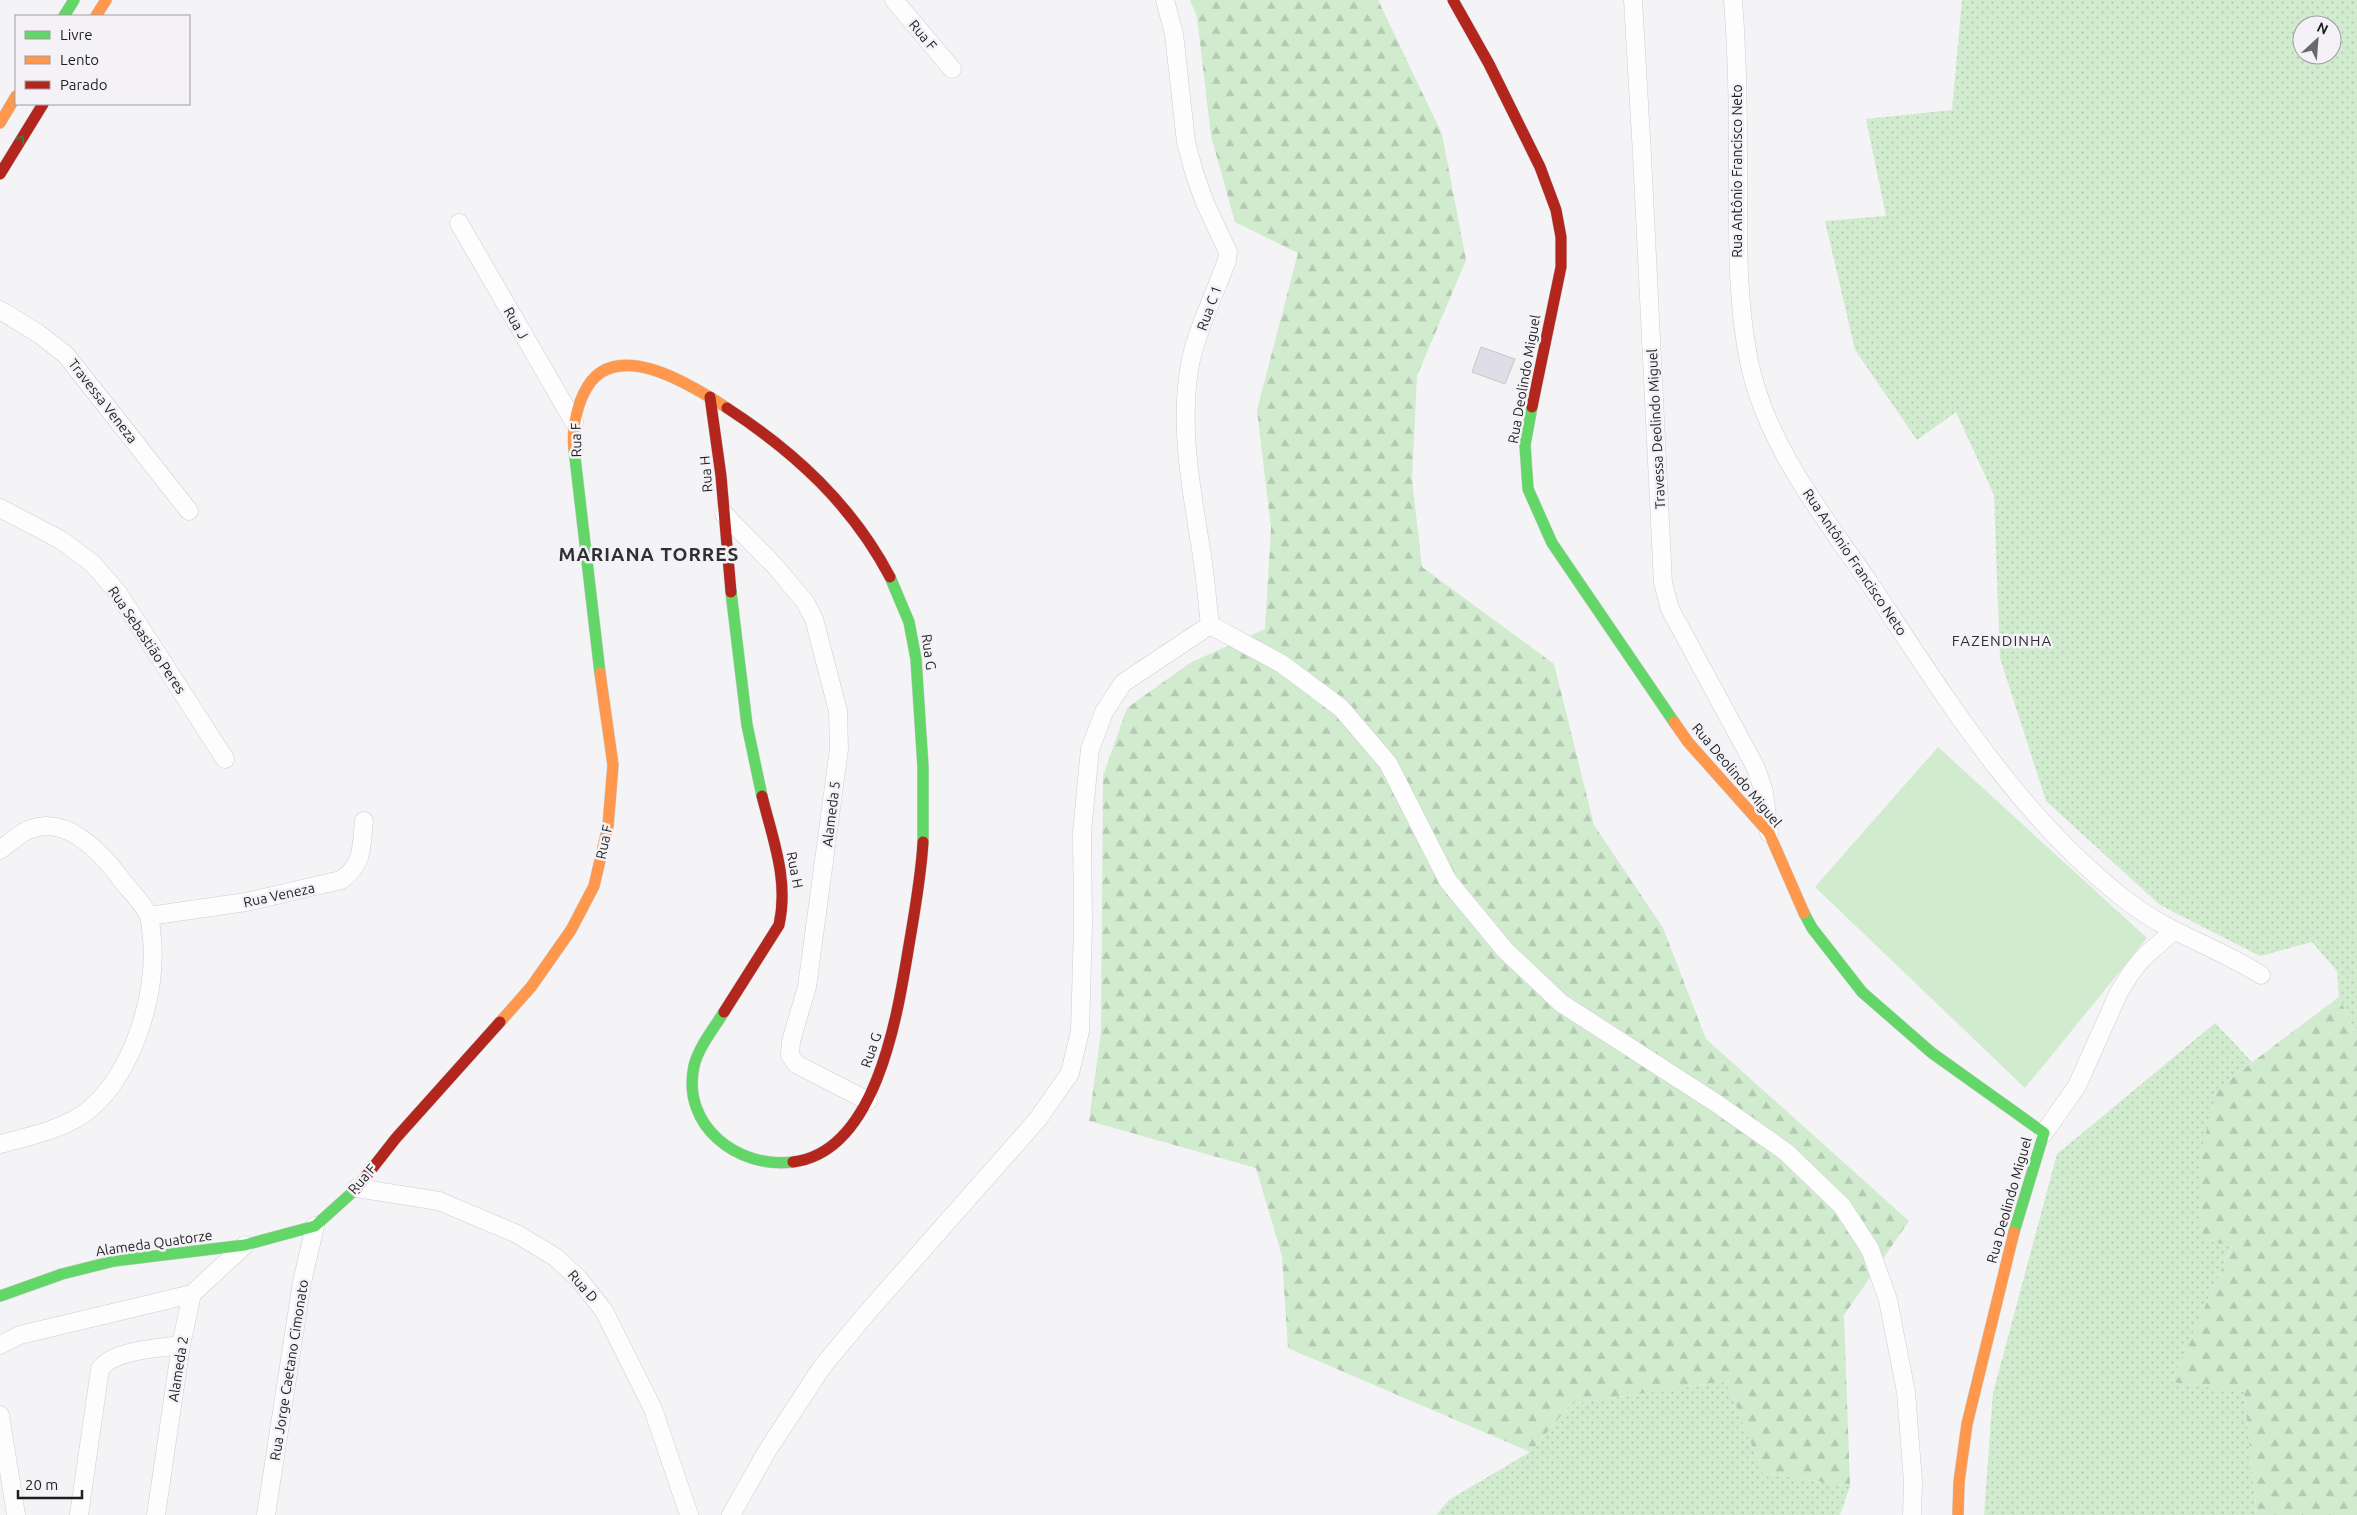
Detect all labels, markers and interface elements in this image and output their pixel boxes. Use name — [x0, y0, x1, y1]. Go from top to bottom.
legend — [15, 15, 190, 105]
north arrow — [2292, 15, 2342, 65]
street label: Rua F — [906, 17, 940, 53]
text: N — [2314, 19, 2331, 38]
text: Livre — [60, 26, 93, 43]
text: Lento — [60, 51, 99, 68]
text: Parado — [60, 76, 107, 93]
street label: Rua Antônio Francisco Neto — [1729, 84, 1745, 258]
one-way arrow — [15, 135, 25, 144]
street label: Rua C 1 — [1193, 283, 1225, 333]
street label: Rua J — [501, 304, 531, 342]
street label: Rua Deolindo Miguel — [1505, 313, 1543, 445]
street label: Travessa Deolindo Miguel — [1644, 348, 1668, 509]
street label: Travessa Veneza — [65, 356, 141, 446]
street label: Rua F — [568, 423, 584, 457]
street label: Rua H — [696, 455, 716, 493]
street label: Rua Antônio Francisco Neto — [1800, 486, 1910, 638]
district label: MARIANA TORRES — [559, 543, 739, 565]
street label: Rua Sebastião Peres — [105, 583, 189, 697]
district label: FAZENDINHA — [1952, 632, 2052, 649]
street label: Rua G — [919, 633, 939, 671]
street label: Rua Deolindo Miguel — [1689, 720, 1785, 830]
street label: Alameda 5 — [819, 780, 843, 848]
street label: Rua F — [593, 823, 615, 861]
street label: Rua H — [784, 850, 806, 890]
street label: Rua Veneza — [242, 880, 316, 910]
street label: Rua G — [858, 1030, 884, 1070]
street label: Rua Deolindo Miguel — [1983, 1135, 2035, 1265]
street label: Rua F — [345, 1161, 379, 1197]
street label: Alameda Quatorze — [95, 1227, 213, 1259]
street label: Rua D — [565, 1267, 601, 1305]
street label: Rua Jorge Caetano Cimonato — [267, 1278, 311, 1462]
street label: Alameda 2 — [165, 1335, 191, 1403]
scale bar — [18, 1468, 81, 1500]
text: 20 m — [25, 1476, 58, 1493]

